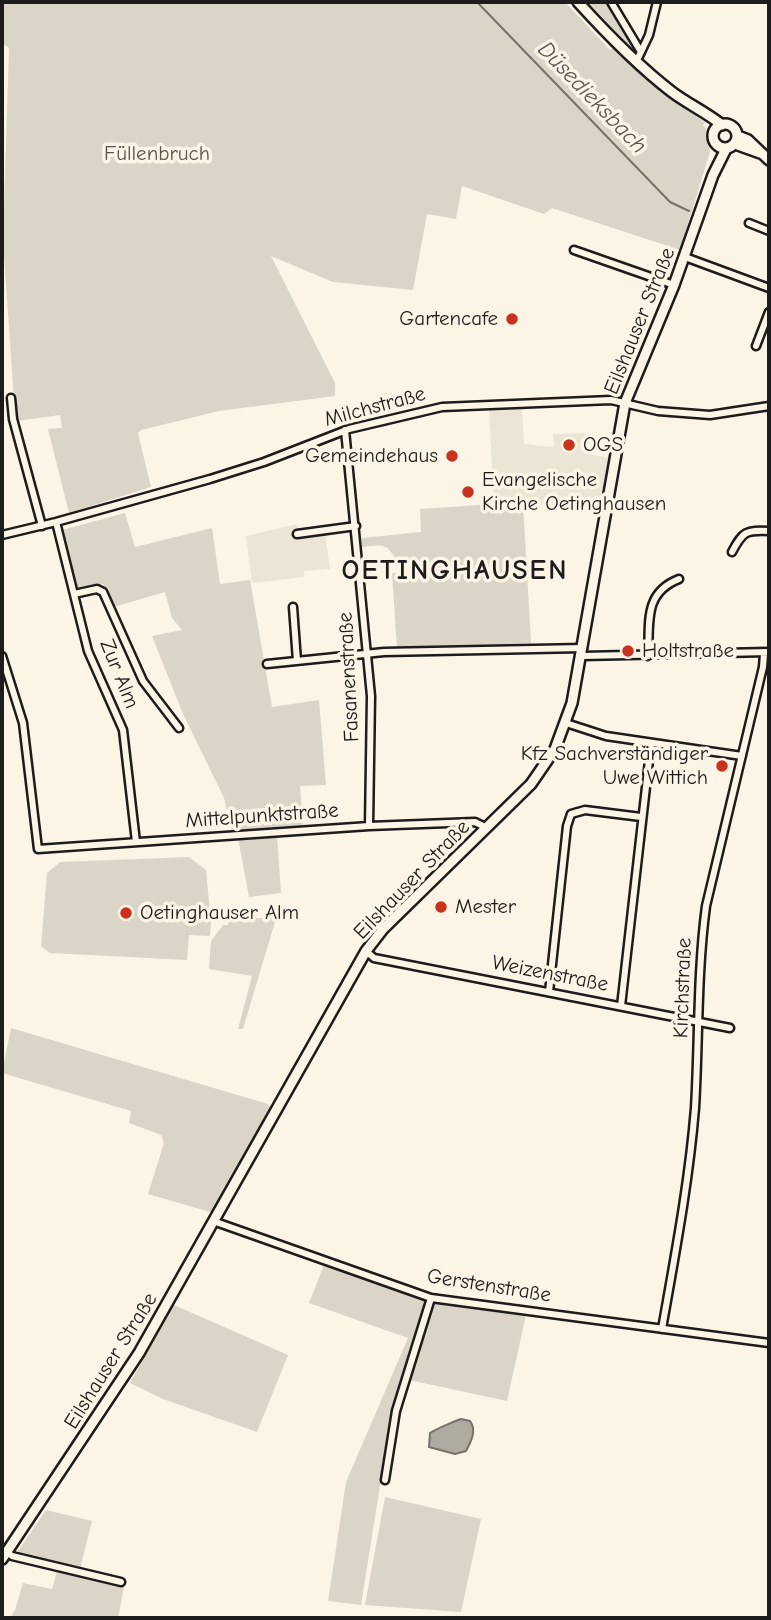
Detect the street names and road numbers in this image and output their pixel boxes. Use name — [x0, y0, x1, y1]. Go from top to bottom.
street label: Eilshauser Straße — [599, 244, 681, 398]
street label: Milchstraße — [322, 381, 428, 433]
street label: Fasanenstraße — [333, 611, 365, 743]
street label: Zur Alm — [94, 636, 144, 712]
street label: Mittelpunktstraße — [184, 798, 340, 834]
street label: Eilshauser Straße — [349, 815, 475, 945]
street label: Kirchstraße — [669, 937, 697, 1039]
street label: Weizenstraße — [490, 950, 610, 998]
street label: Gerstenstraße — [425, 1264, 553, 1308]
street label: Eilshauser Straße — [59, 1288, 163, 1434]

